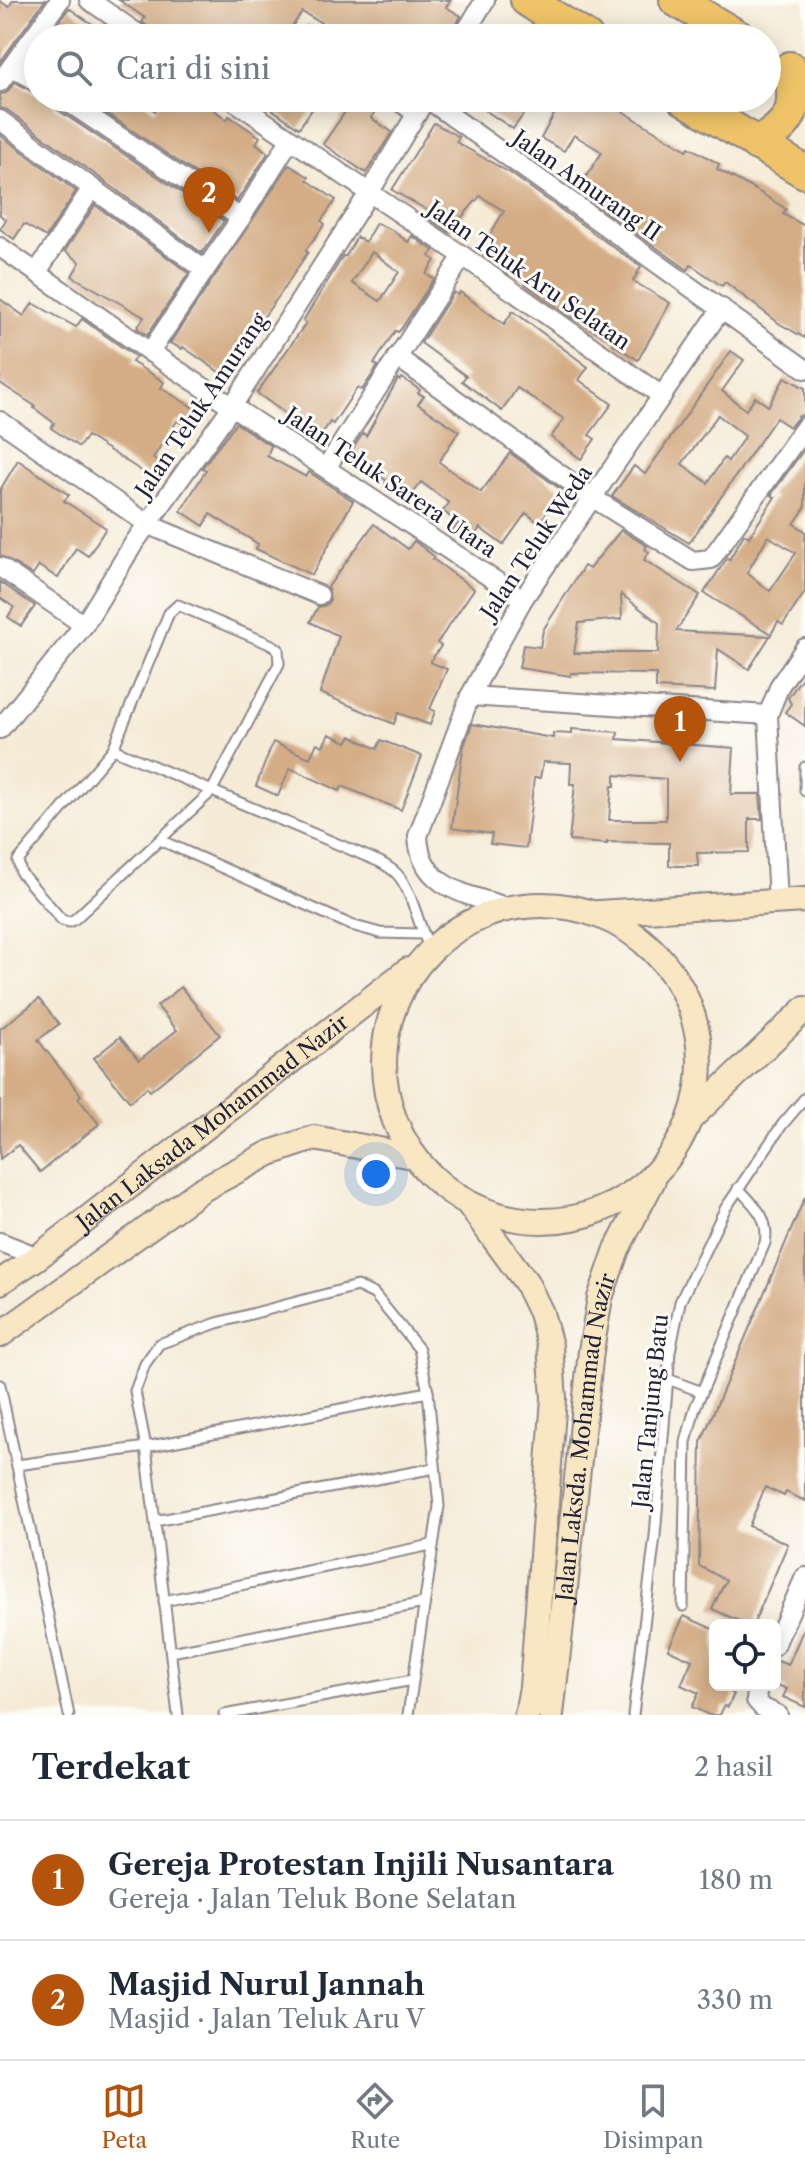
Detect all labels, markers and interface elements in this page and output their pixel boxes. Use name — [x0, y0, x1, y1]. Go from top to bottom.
search box — [24, 24, 781, 112]
icon: search — [52, 46, 96, 90]
text: Cari di sini — [116, 50, 270, 87]
street label: Jalan Amurang II — [505, 122, 666, 247]
pin: 2 — [183, 167, 235, 233]
street label: Jalan Teluk Aru Selatan — [419, 193, 636, 356]
street label: Jalan Teluk Amurang — [128, 308, 273, 505]
street label: Jalan Teluk Sarera Utara — [277, 400, 502, 564]
street label: Jalan Teluk Weda — [473, 460, 598, 627]
pin: 1 — [654, 696, 706, 762]
street label: Jalan Laksada Mohammad Nazir — [69, 1008, 354, 1238]
your location — [356, 1154, 396, 1194]
street label: Jalan Laksda. Mohammad Nazir — [550, 1270, 622, 1606]
street label: Jalan Tanjung Batu — [627, 1312, 674, 1513]
map controls — [709, 1619, 781, 1691]
button: locate — [709, 1619, 781, 1691]
text: Terdekat — [32, 1746, 190, 1788]
text: 2 hasil — [694, 1751, 773, 1783]
text: Gereja Protestan Injili Nusantara — [108, 1846, 614, 1883]
text: 1 — [52, 1864, 64, 1896]
text: 180 m — [699, 1864, 773, 1896]
text: Gereja · Jalan Teluk Bone Selatan — [108, 1883, 516, 1915]
text: Masjid Nurul Jannah — [108, 1966, 425, 2003]
text: 2 — [50, 1984, 66, 2016]
text: 330 m — [697, 1984, 773, 2016]
text: Masjid · Jalan Teluk Aru V — [108, 2003, 425, 2035]
tab: Peta — [102, 2079, 147, 2154]
tab: Rute — [350, 2079, 400, 2154]
tab: Disimpan — [603, 2079, 703, 2154]

